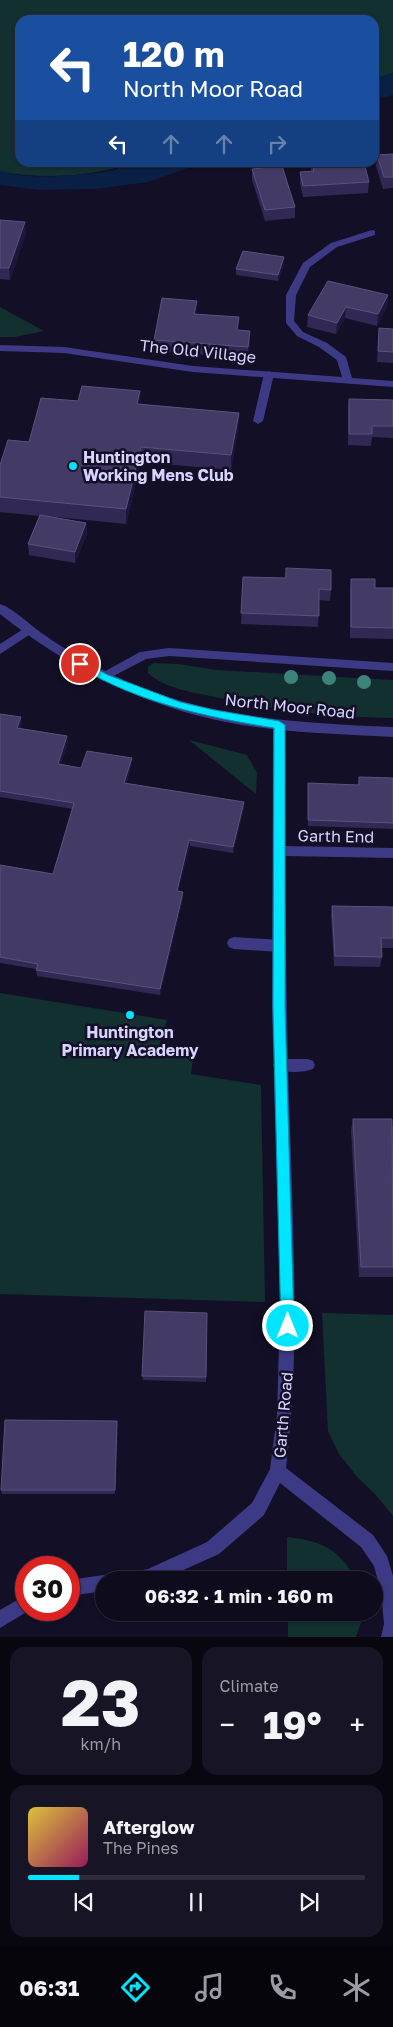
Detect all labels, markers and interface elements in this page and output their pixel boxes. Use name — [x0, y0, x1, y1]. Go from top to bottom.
text: 120 m — [123, 33, 225, 75]
icon: left — [40, 35, 105, 100]
text: North Moor Road — [123, 75, 303, 102]
icon: left — [104, 130, 132, 158]
icon: ahead — [157, 130, 185, 158]
icon: ahead — [210, 130, 238, 158]
icon: right — [263, 130, 291, 158]
street label: The Old Village — [139, 335, 257, 367]
place label: Huntington Working Mens Club — [83, 447, 234, 485]
marker: Huntington Working Mens Club — [67, 460, 79, 472]
pin — [59, 643, 101, 685]
icon: arrive — [66, 650, 94, 678]
street label: North Moor Road — [224, 689, 356, 723]
street label: Garth End — [298, 825, 374, 847]
marker: Huntington Primary Academy — [124, 1009, 136, 1021]
place label: Huntington Primary Academy — [61, 1022, 199, 1060]
position arrow — [261, 1299, 313, 1351]
street label: Garth Road — [269, 1371, 297, 1459]
speed limit sign: 30 — [15, 1556, 80, 1621]
text: 06:32 · 1 min · 160 m — [145, 1584, 333, 1607]
text: 23 — [61, 1662, 140, 1740]
text: Climate — [220, 1676, 279, 1696]
text: 19° — [263, 1702, 322, 1747]
text: − — [220, 1708, 235, 1741]
text: + — [350, 1708, 365, 1741]
text: km/h — [80, 1734, 121, 1754]
text: Afterglow — [103, 1815, 194, 1838]
text: The Pines — [103, 1838, 178, 1858]
icon: previous — [70, 1888, 98, 1916]
icon: pause — [182, 1888, 210, 1916]
icon: next — [295, 1888, 323, 1916]
icon: directions — [118, 1970, 153, 2005]
icon: music — [192, 1970, 227, 2005]
icon: phone — [265, 1970, 300, 2005]
icon: climate — [339, 1970, 374, 2005]
text: 06:31 — [19, 1974, 79, 2001]

